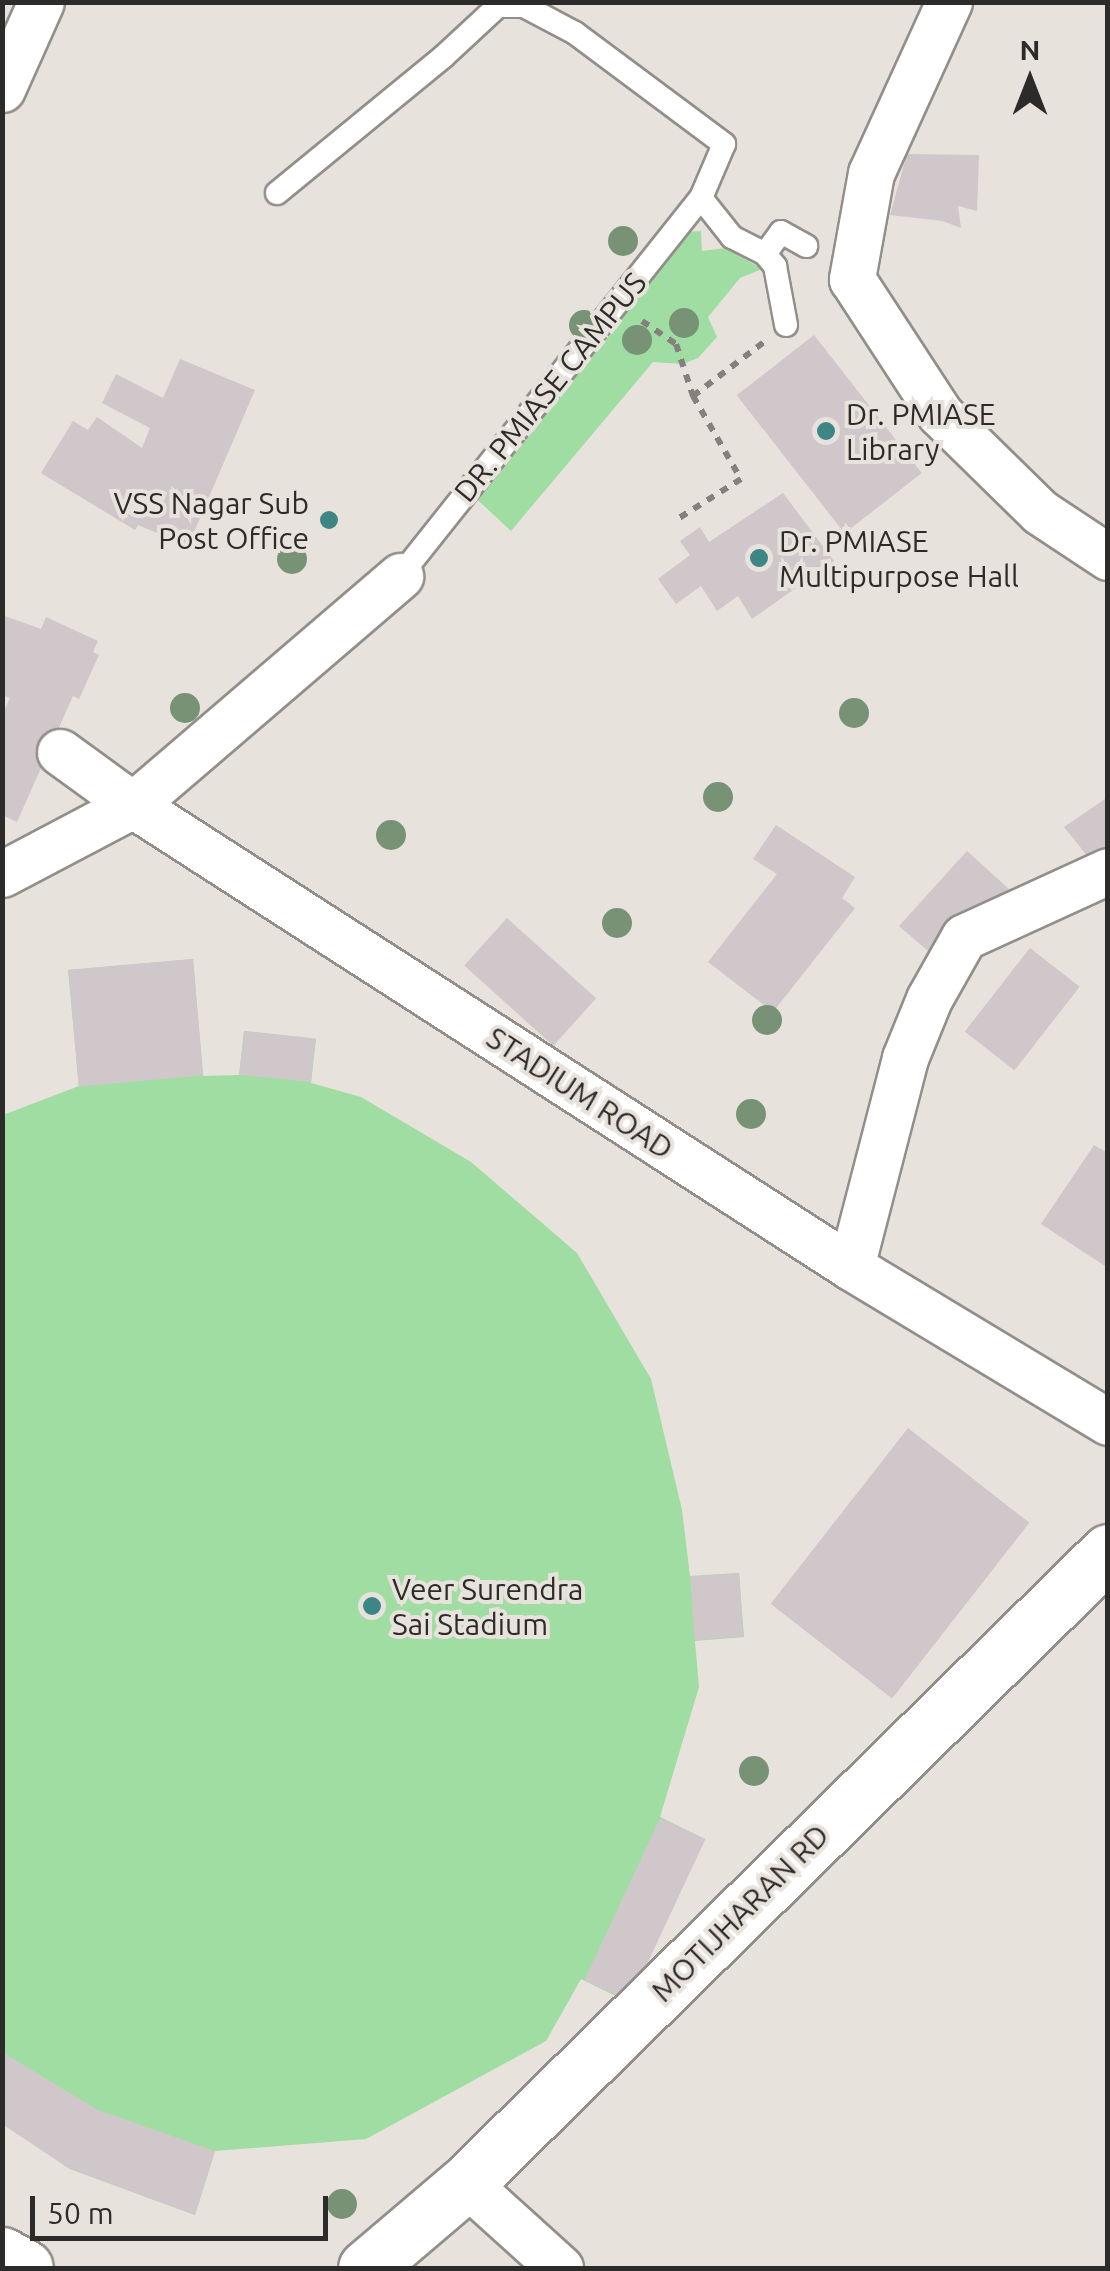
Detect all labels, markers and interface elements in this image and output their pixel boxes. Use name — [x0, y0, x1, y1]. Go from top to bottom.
north arrow — [980, 30, 1080, 130]
text: N — [1020, 34, 1040, 65]
street label: DR. PMIASE CAMPUS — [446, 265, 654, 509]
place label: Dr. PMIASE Library — [846, 396, 996, 466]
marker: Dr. PMIASE Library — [815, 420, 837, 442]
place label: VSS Nagar Sub Post Office — [113, 485, 309, 556]
marker: VSS Nagar Sub Post Office — [318, 509, 340, 531]
place label: Dr. PMIASE Multipurpose Hall — [779, 523, 1019, 594]
marker: Dr. PMIASE Multipurpose Hall — [748, 547, 770, 569]
street label: STADIUM ROAD — [480, 1019, 680, 1167]
place label: Veer Surendra Sai Stadium — [392, 1571, 584, 1642]
marker: Veer Surendra Sai Stadium — [361, 1595, 383, 1617]
street label: MOTIJHARAN RD — [644, 1817, 836, 2009]
scale bar — [35, 2176, 332, 2238]
text: 50 m — [47, 2196, 114, 2230]

